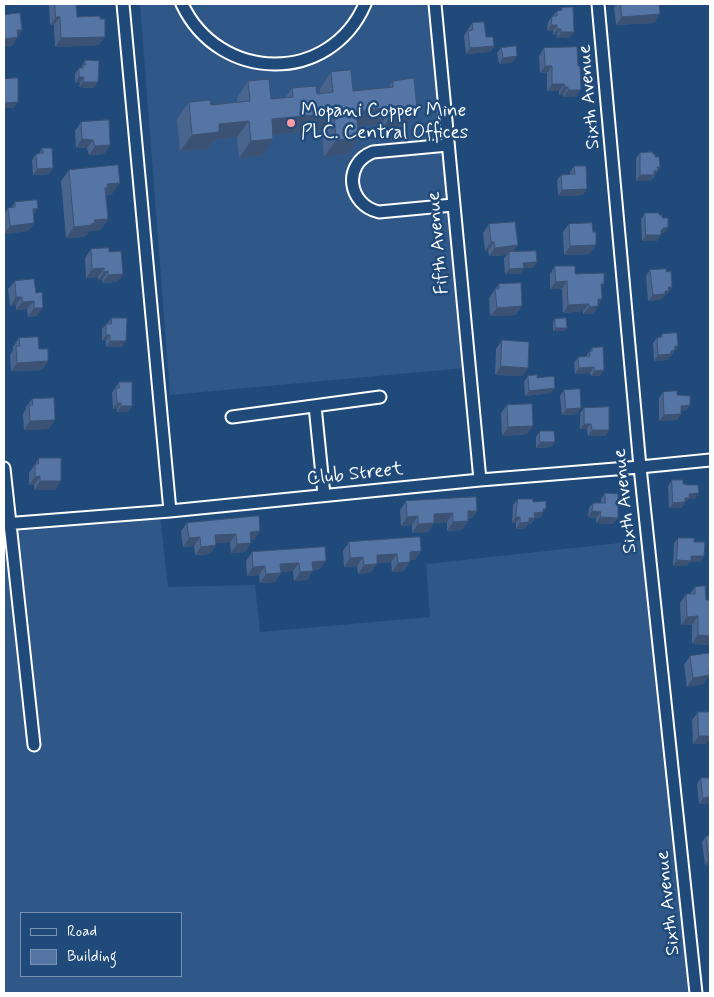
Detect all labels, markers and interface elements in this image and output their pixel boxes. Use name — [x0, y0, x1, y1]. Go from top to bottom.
street label: Sixth Avenue — [574, 44, 606, 150]
place label: Mopani Copper Mine PLC. Central Offices — [301, 101, 468, 145]
marker: Mopani Copper Mine PLC. Central Offices — [285, 117, 297, 129]
street label: Fifth Avenue — [423, 191, 455, 295]
street label: Sixth Avenue — [609, 448, 643, 554]
street label: Club Street — [306, 459, 404, 491]
street label: Sixth Avenue — [652, 850, 686, 956]
legend — [20, 912, 182, 977]
text: Road — [67, 922, 97, 942]
text: Building — [67, 947, 117, 967]

